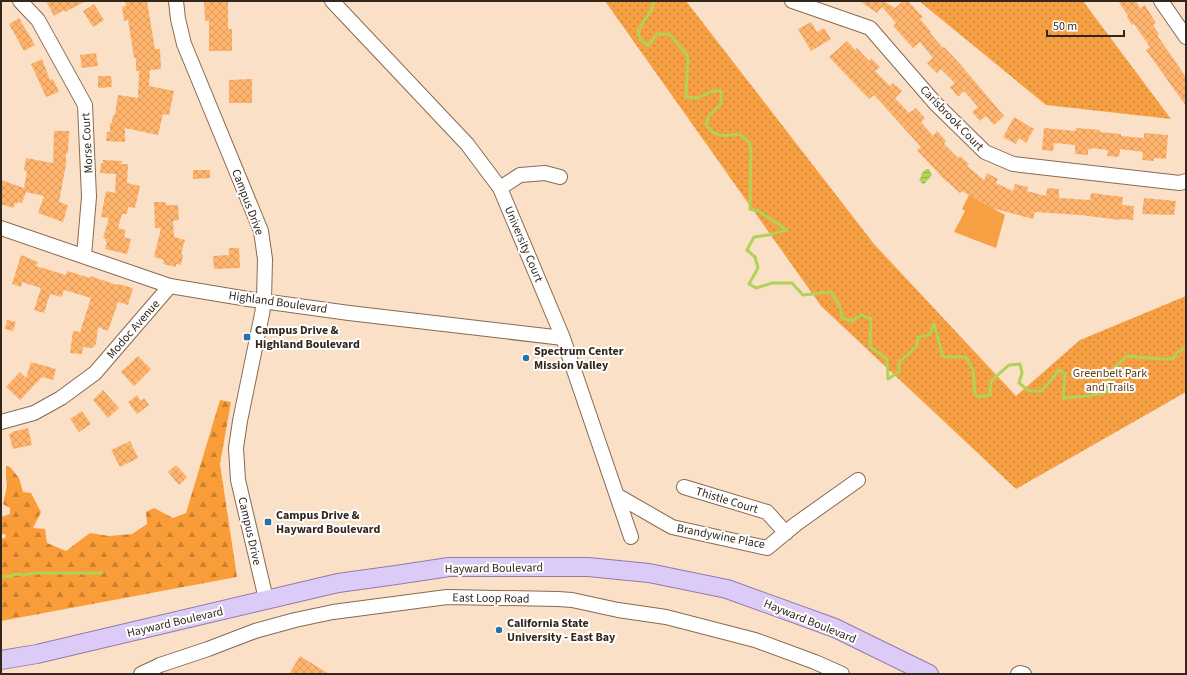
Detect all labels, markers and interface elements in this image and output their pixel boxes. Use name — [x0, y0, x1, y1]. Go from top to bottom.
scale bar — [1047, 12, 1124, 38]
text: 50 m — [1053, 18, 1077, 35]
street label: Carisbrook Court — [916, 82, 987, 155]
street label: Morse Court — [77, 112, 98, 174]
street label: Campus Drive — [227, 167, 268, 238]
street label: University Court — [500, 204, 547, 285]
street label: Highland Boulevard — [228, 287, 328, 318]
street label: Modoc Avenue — [103, 296, 164, 363]
place label: Campus Drive & Highland Boulevard — [255, 322, 360, 353]
marker: Campus Drive & Highland Boulevard — [242, 332, 252, 342]
place label: Spectrum Center Mission Valley — [534, 343, 624, 374]
marker: Spectrum Center Mission Valley — [521, 353, 531, 363]
park label: Greenbelt Park and Trails — [1073, 365, 1147, 396]
street label: Thistle Court — [694, 483, 760, 518]
street label: Campus Drive — [233, 495, 266, 567]
place label: Campus Drive & Hayward Boulevard — [276, 507, 380, 538]
marker: Campus Drive & Hayward Boulevard — [263, 517, 273, 527]
street label: Brandywine Place — [675, 520, 766, 553]
street label: Hayward Boulevard — [445, 559, 543, 578]
street label: East Loop Road — [452, 589, 530, 608]
street label: Hayward Boulevard — [761, 595, 859, 648]
street label: Hayward Boulevard — [125, 603, 225, 642]
place label: California State University - East Bay — [507, 615, 616, 646]
marker: California State University - East Bay — [494, 625, 504, 635]

